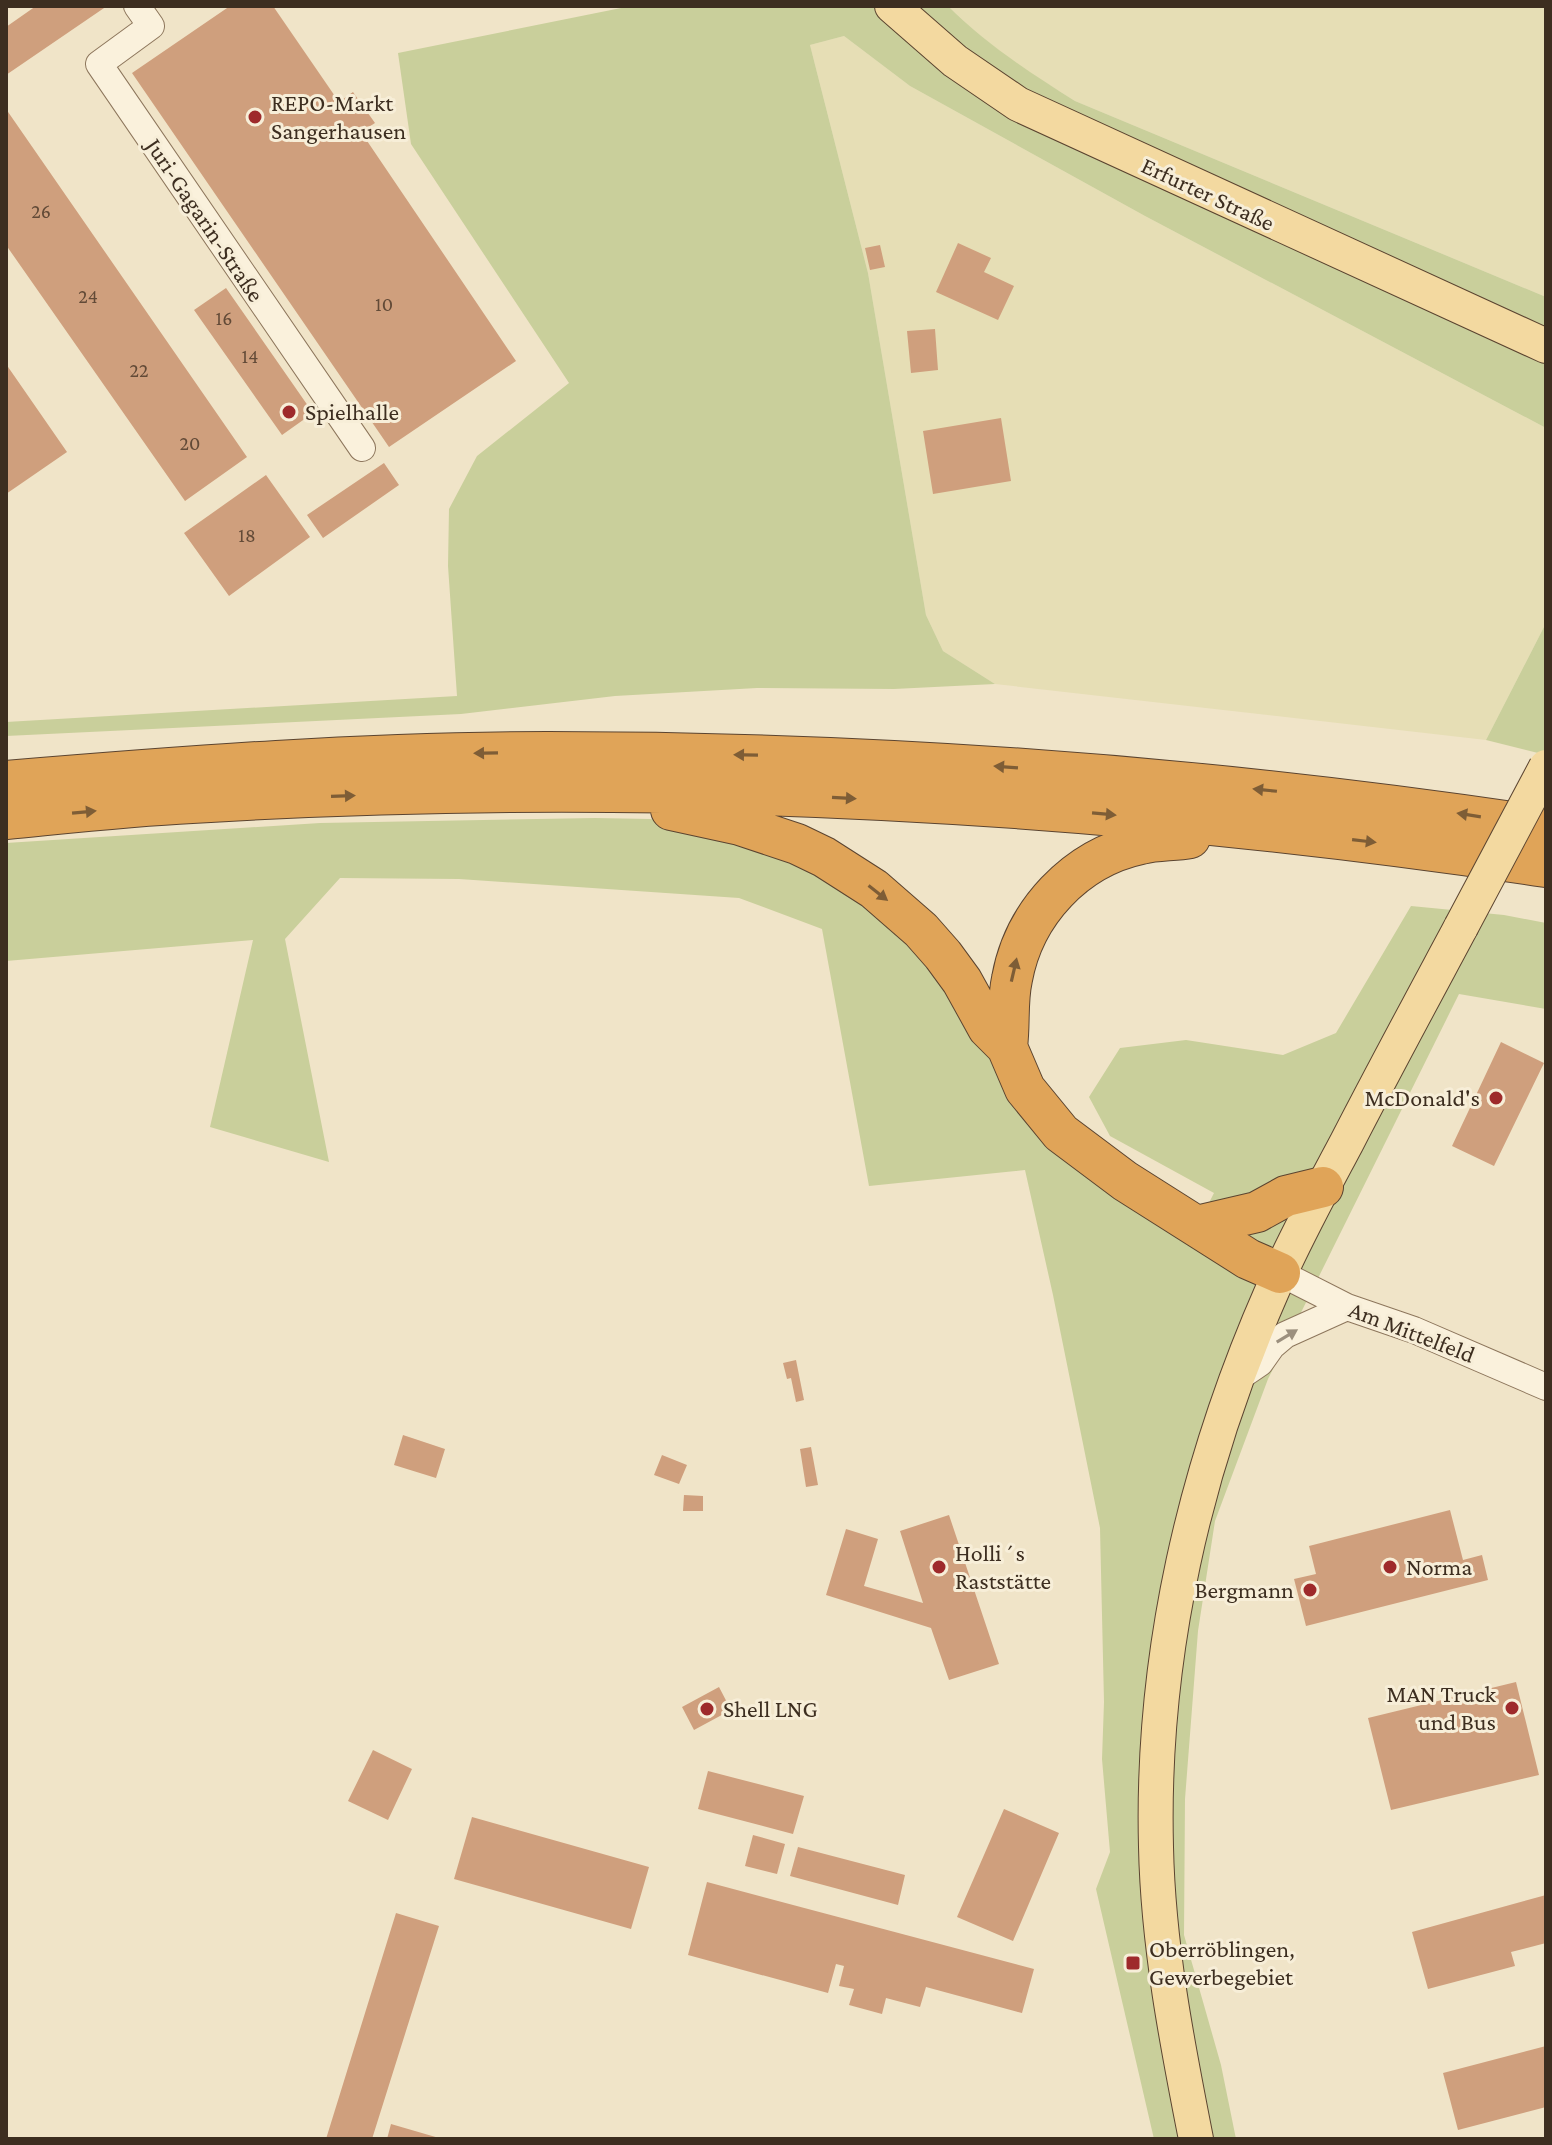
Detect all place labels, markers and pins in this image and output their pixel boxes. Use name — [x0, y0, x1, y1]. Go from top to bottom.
place label: REPO-Markt Sangerhausen — [271, 89, 406, 144]
marker: REPO-Markt Sangerhausen — [246, 108, 264, 126]
place label: Spielhalle — [305, 398, 399, 425]
marker: Spielhalle — [280, 403, 298, 421]
place label: McDonald's — [1364, 1084, 1480, 1111]
marker: McDonald's — [1487, 1089, 1505, 1107]
place label: Holli´s Raststätte — [955, 1539, 1051, 1594]
place label: Norma — [1406, 1553, 1472, 1580]
marker: Holli´s Raststätte — [930, 1558, 948, 1576]
marker: Norma — [1381, 1558, 1399, 1576]
place label: Bergmann — [1194, 1576, 1294, 1603]
marker: Bergmann — [1301, 1581, 1319, 1599]
place label: MAN Truck und Bus — [1387, 1680, 1497, 1735]
place label: Shell LNG — [723, 1695, 818, 1722]
marker: MAN Truck und Bus — [1503, 1699, 1521, 1717]
marker: Shell LNG — [698, 1700, 716, 1718]
place label: Oberröblingen, Gewerbegebiet — [1149, 1935, 1295, 1990]
marker: Oberröblingen, Gewerbegebiet — [1124, 1954, 1142, 1972]

